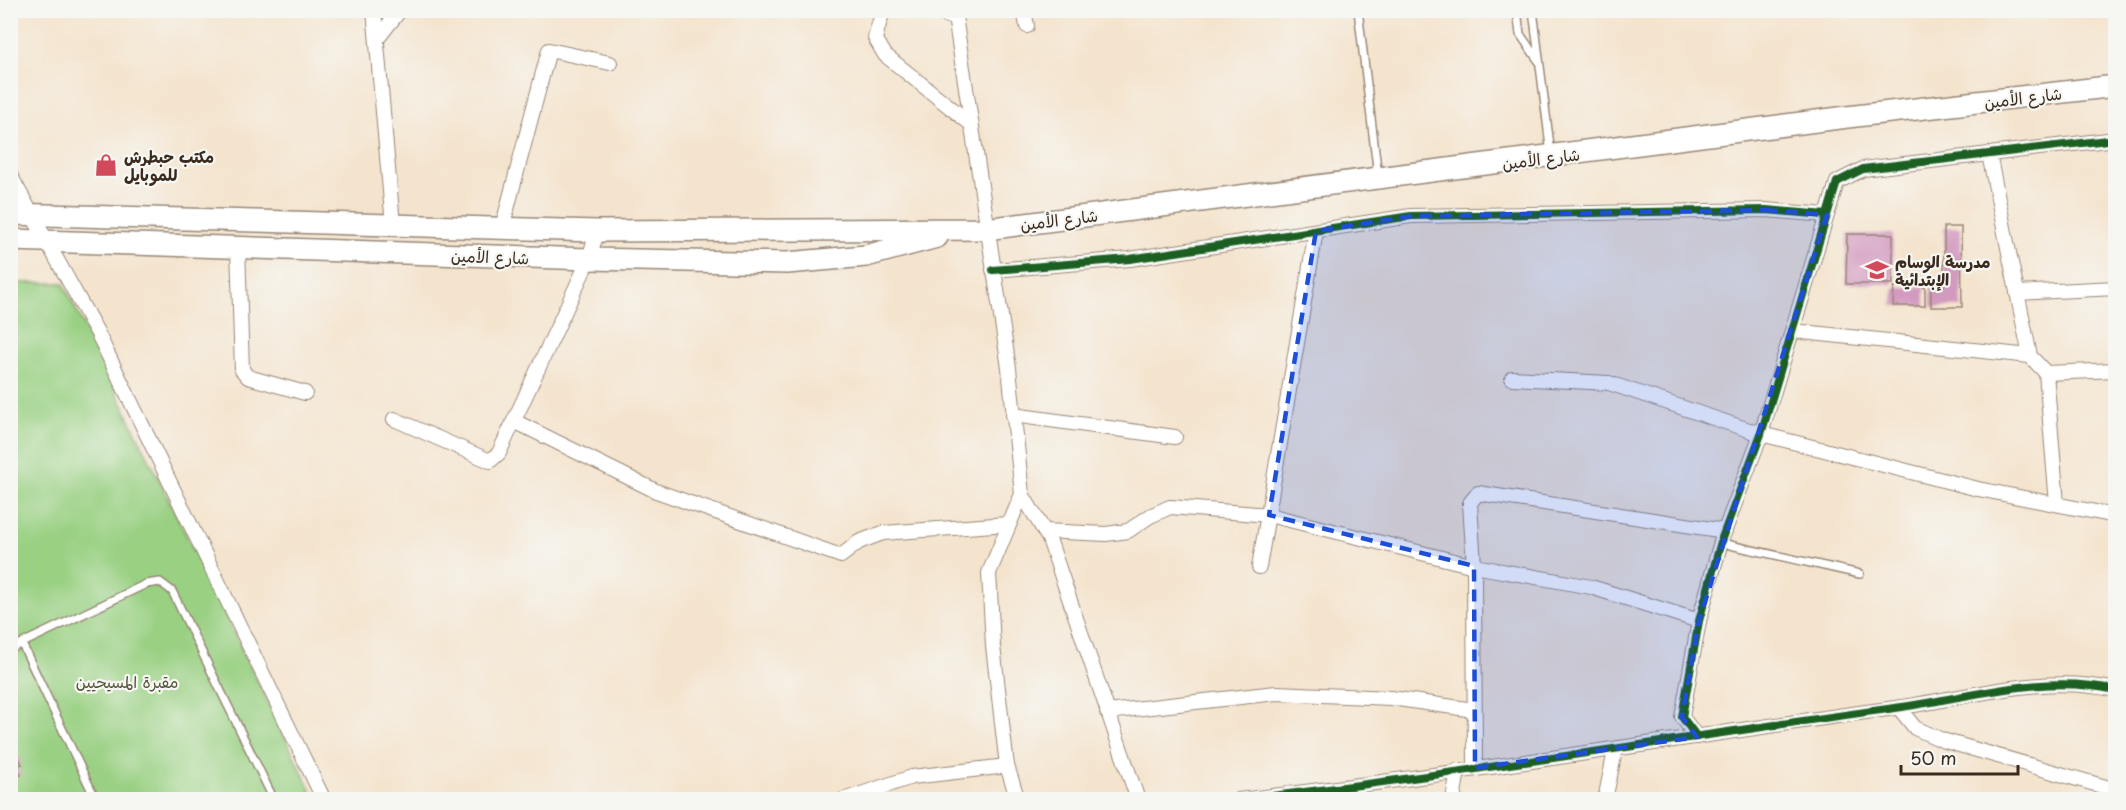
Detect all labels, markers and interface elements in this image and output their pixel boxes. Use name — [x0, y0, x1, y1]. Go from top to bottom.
street label: شارع الأمين — [1983, 80, 2063, 115]
street label: شارع الأمين — [1501, 141, 1581, 176]
place label: مكتب حبطرش للموبايل — [124, 144, 214, 186]
shop icon: مكتب حبطرش للموبايل — [93, 152, 119, 178]
street label: شارع الأمين — [1019, 202, 1099, 237]
street label: شارع الأمين — [451, 243, 529, 270]
place label: مدرسة الوسام الإبتدائية — [1895, 249, 1991, 291]
school or university icon: مدرسة الوسام الإبتدائية — [1864, 257, 1890, 283]
park label: مقبرة المسيحيين — [76, 669, 178, 693]
scale bar — [1901, 738, 2018, 776]
text: 50 m — [1910, 744, 1957, 771]

